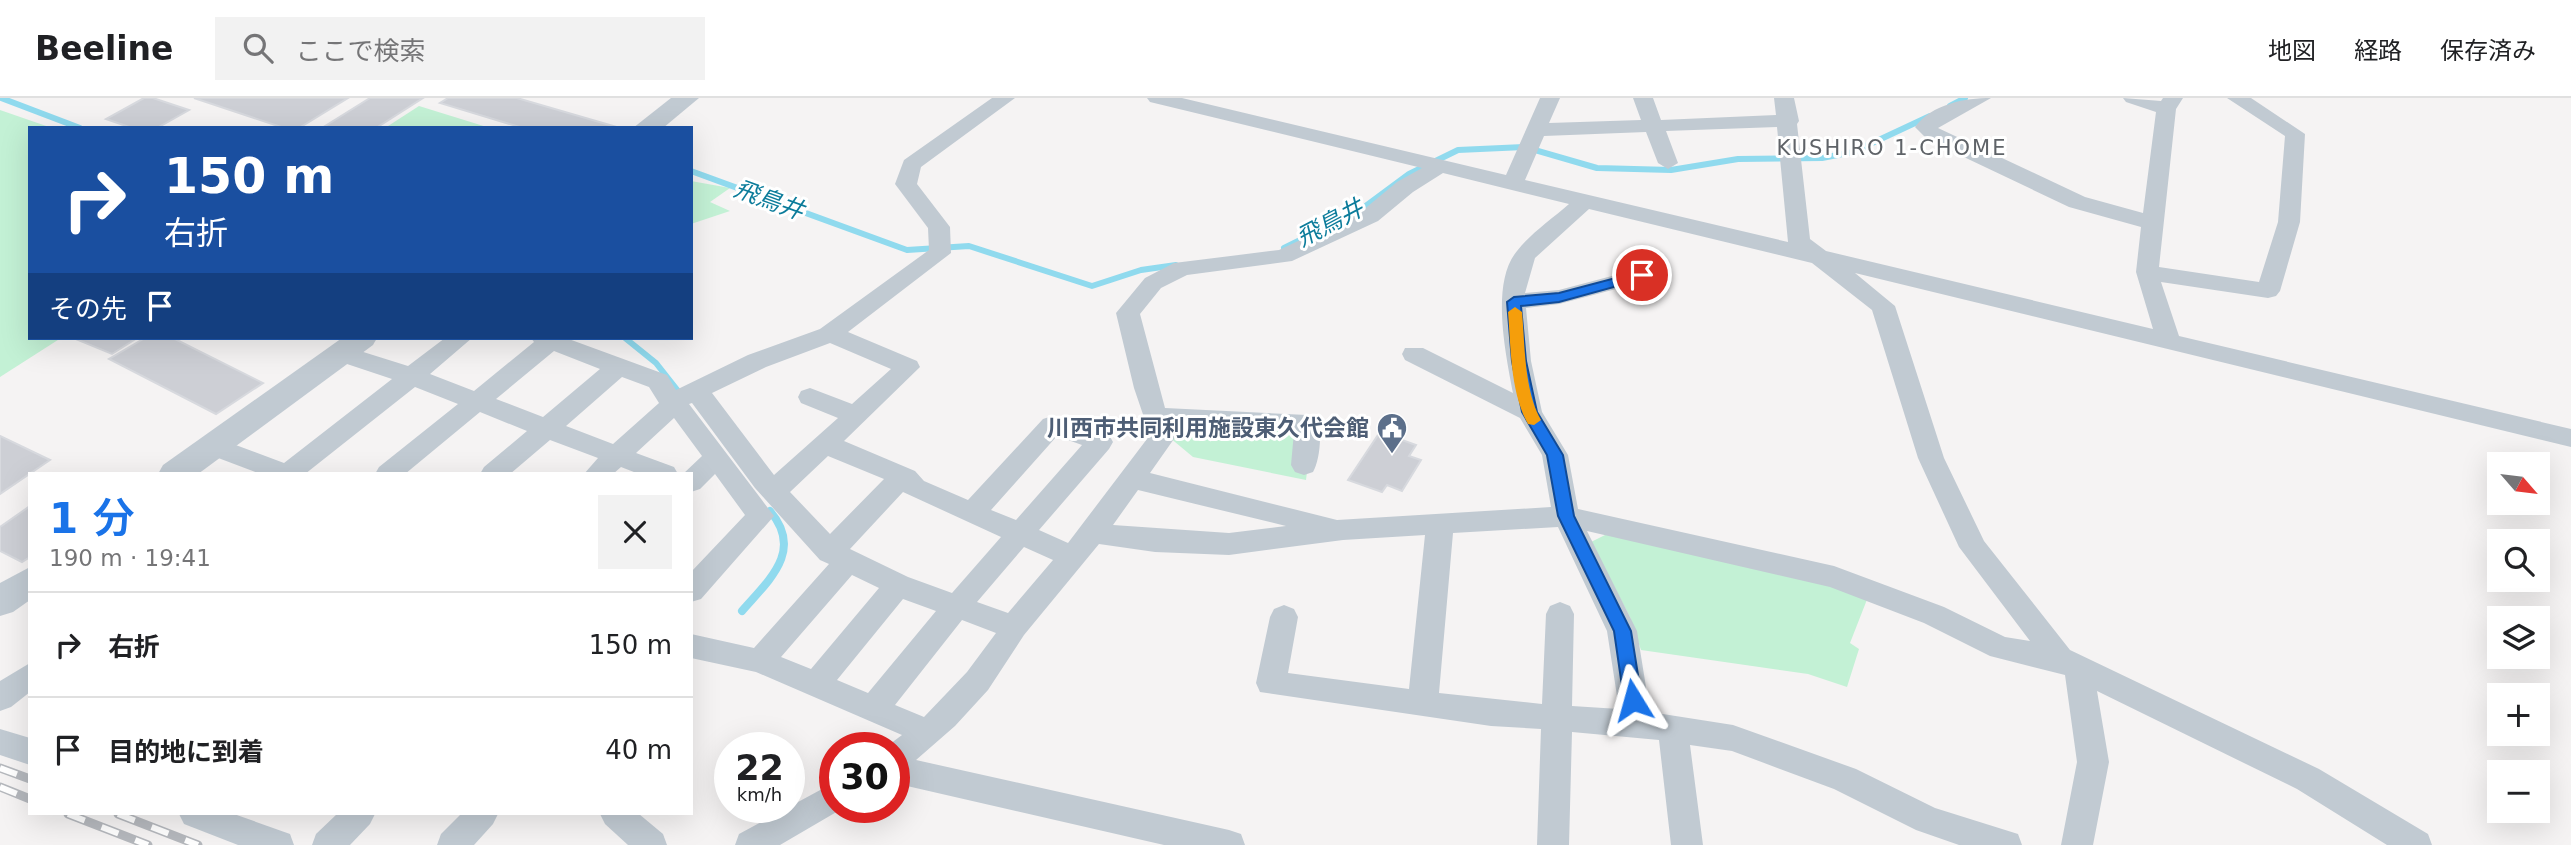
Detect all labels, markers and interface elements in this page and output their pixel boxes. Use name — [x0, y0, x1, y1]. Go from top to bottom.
search box — [215, 17, 705, 80]
text: Beeline — [35, 29, 173, 68]
icon: search — [239, 29, 277, 67]
text: ここで検索 — [295, 36, 425, 66]
text: 地図 — [2268, 37, 2316, 65]
text: 経路 — [2354, 37, 2402, 65]
text: 保存済み — [2440, 37, 2536, 65]
district label: KUSHIRO 1-CHOME — [1777, 136, 2008, 160]
text: 150 m — [164, 148, 334, 205]
icon: right — [49, 154, 140, 245]
water label: 飛鳥井 — [730, 175, 809, 226]
water label: 飛鳥井 — [1292, 193, 1370, 252]
text: 右折 — [164, 214, 228, 252]
pin — [1612, 245, 1672, 305]
icon: arrive — [1623, 256, 1661, 294]
icon: arrive — [141, 287, 179, 325]
text: その先 — [49, 294, 127, 324]
public building icon: 川西市共同利用施設東久代会館 — [1375, 411, 1409, 455]
place label: 川西市共同利用施設東久代会館 — [1047, 415, 1369, 441]
north arrow — [2487, 452, 2550, 514]
map controls — [2487, 452, 2550, 823]
text: 1 分 — [49, 494, 135, 543]
button: close — [598, 495, 672, 569]
button: search — [2487, 529, 2550, 592]
text: 190 m · 19:41 — [49, 545, 211, 571]
button: layers — [2487, 606, 2550, 669]
icon: right — [49, 626, 87, 664]
text: 150 m — [589, 630, 672, 660]
text: 右折 — [108, 632, 160, 662]
position arrow — [1596, 663, 1670, 737]
button: + — [2487, 683, 2550, 746]
icon: arrive — [49, 731, 87, 769]
speed limit sign: 30 — [819, 732, 910, 823]
text: 40 m — [605, 735, 672, 765]
text: 目的地に到着 — [108, 737, 264, 767]
text: 22 — [735, 748, 784, 788]
button: − — [2487, 760, 2550, 823]
text: km/h — [737, 784, 782, 805]

